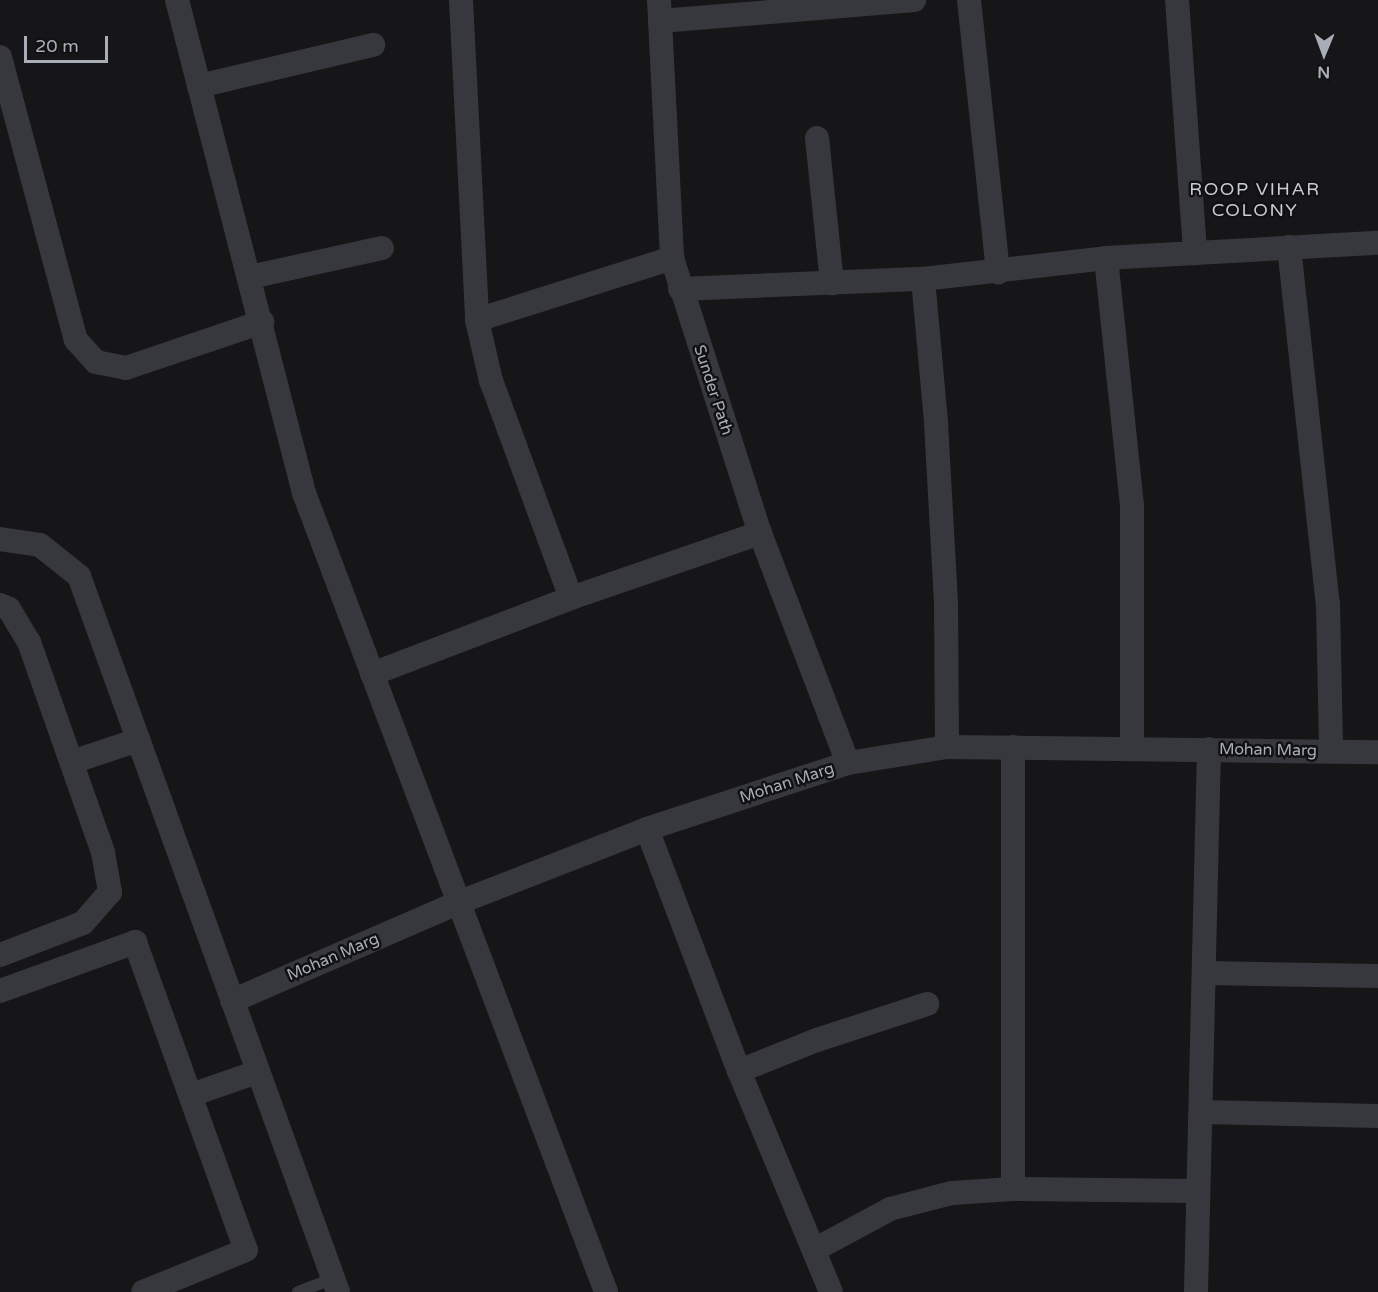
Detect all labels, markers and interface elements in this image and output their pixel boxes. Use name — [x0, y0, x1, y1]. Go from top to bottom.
scale bar — [27, 24, 111, 62]
north arrow — [1294, 24, 1354, 84]
text: 20 m — [35, 35, 79, 57]
text: N — [1317, 62, 1330, 82]
district label: ROOP VIHAR COLONY — [1189, 179, 1321, 222]
street label: Sunder Path — [689, 343, 737, 437]
street label: Mohan Marg — [1219, 740, 1317, 760]
street label: Mohan Marg — [737, 759, 837, 807]
street label: Mohan Marg — [284, 929, 382, 985]

